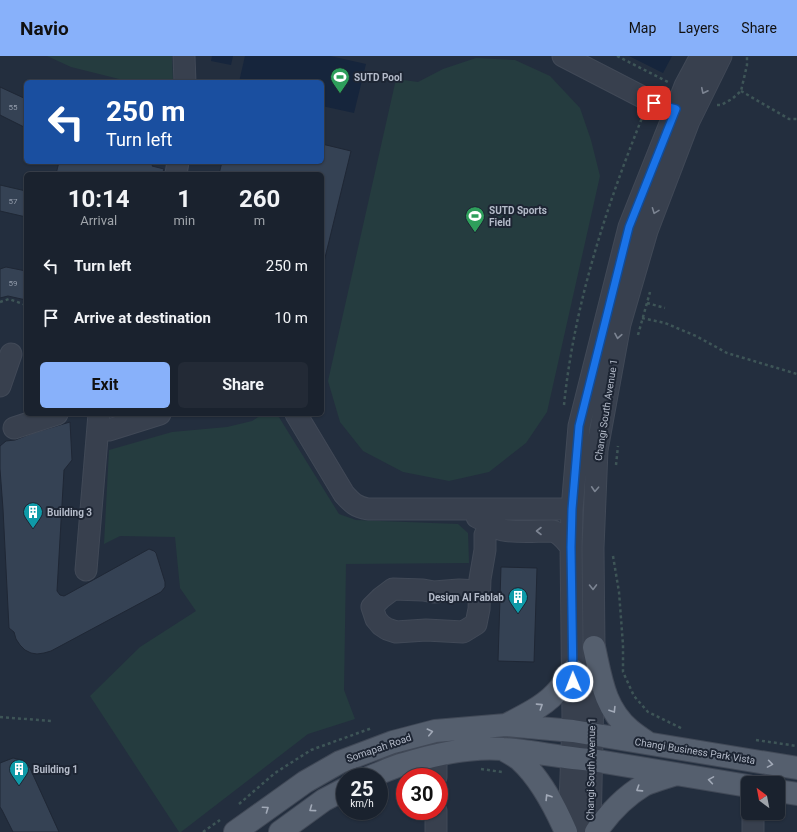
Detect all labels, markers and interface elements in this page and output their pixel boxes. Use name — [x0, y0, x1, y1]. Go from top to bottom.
text: Navio — [20, 17, 69, 40]
text: Map — [629, 20, 656, 36]
text: Layers — [678, 20, 719, 36]
text: Share — [741, 20, 777, 36]
sports icon: SUTD Pool — [329, 66, 351, 94]
place label: SUTD Pool — [354, 72, 403, 83]
pin — [637, 86, 671, 120]
one-way arrow — [701, 87, 708, 94]
icon: arrive — [643, 92, 665, 114]
text: 250 m — [106, 95, 185, 128]
icon: left — [40, 96, 92, 148]
house number: 55 — [9, 103, 18, 112]
text: Turn left — [106, 129, 172, 150]
text: 10:14 — [68, 185, 130, 213]
text: 1 — [177, 185, 191, 213]
text: 260 — [239, 185, 280, 213]
house number: 57 — [9, 197, 18, 206]
sports icon: SUTD Sports Field — [464, 205, 486, 233]
place label: SUTD Sports Field — [489, 205, 547, 228]
one-way arrow — [651, 208, 659, 215]
text: Arrival — [80, 213, 117, 228]
text: min — [173, 213, 195, 228]
text: m — [254, 213, 265, 228]
icon: left — [40, 255, 62, 277]
text: Turn left — [74, 257, 131, 275]
text: 250 m — [266, 257, 308, 275]
house number: 59 — [9, 279, 18, 288]
icon: arrive — [40, 307, 62, 329]
text: Arrive at destination — [74, 309, 211, 327]
text: 10 m — [274, 309, 308, 327]
one-way arrow — [614, 333, 623, 339]
street label: Changi South Avenue 1 — [593, 358, 619, 462]
button: Exit — [40, 362, 170, 408]
button: Share — [178, 362, 308, 408]
one-way arrow — [591, 486, 600, 492]
building icon: Building 3 — [22, 501, 44, 529]
place label: Building 3 — [47, 507, 92, 518]
one-way arrow — [536, 527, 542, 535]
one-way arrow — [589, 584, 598, 590]
building icon: Design AI Fablab — [507, 586, 529, 614]
place label: Design AI Fablab — [428, 592, 504, 603]
position arrow — [552, 661, 594, 703]
one-way arrow — [536, 703, 543, 710]
one-way arrow — [609, 706, 616, 713]
street label: Changi South Avenue 1 — [585, 718, 597, 820]
one-way arrow — [427, 729, 433, 737]
street label: Somapah Road — [345, 732, 413, 764]
street label: Changi Business Park Vista — [634, 736, 756, 766]
building icon: Building 1 — [8, 758, 30, 786]
one-way arrow — [767, 759, 773, 768]
place label: Building 1 — [33, 764, 78, 775]
speed limit sign: 30 — [396, 768, 448, 820]
one-way arrow — [708, 776, 714, 785]
north arrow — [741, 776, 785, 820]
map controls — [741, 776, 785, 820]
text: 25 — [351, 777, 373, 801]
one-way arrow — [636, 784, 643, 792]
one-way arrow — [546, 794, 553, 801]
text: km/h — [350, 798, 374, 809]
one-way arrow — [309, 804, 316, 812]
one-way arrow — [262, 807, 269, 814]

